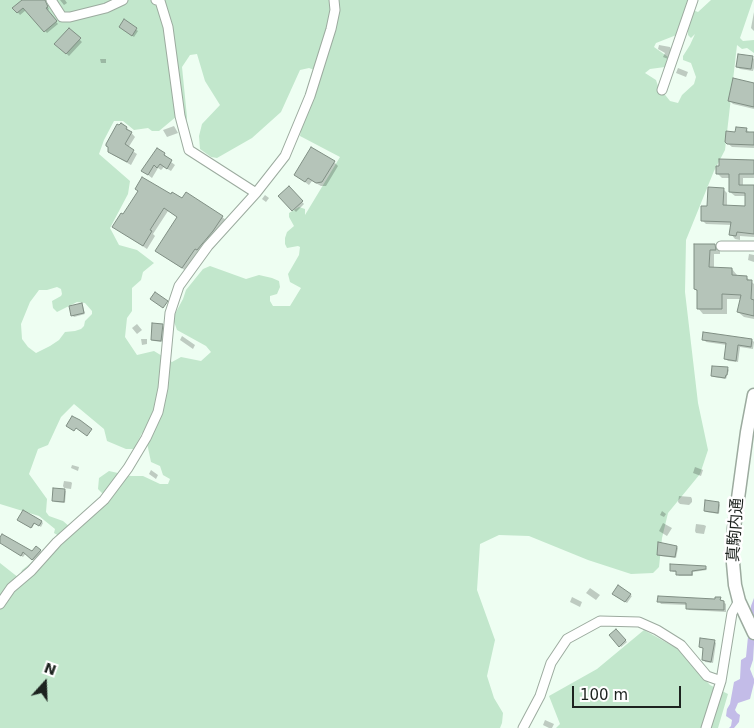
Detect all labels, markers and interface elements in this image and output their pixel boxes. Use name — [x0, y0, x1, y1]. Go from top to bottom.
street label: 真駒内通 — [724, 497, 748, 563]
north arrow — [20, 658, 70, 708]
text: N — [42, 659, 58, 678]
scale bar — [574, 676, 683, 708]
text: 100 m — [580, 686, 628, 704]

